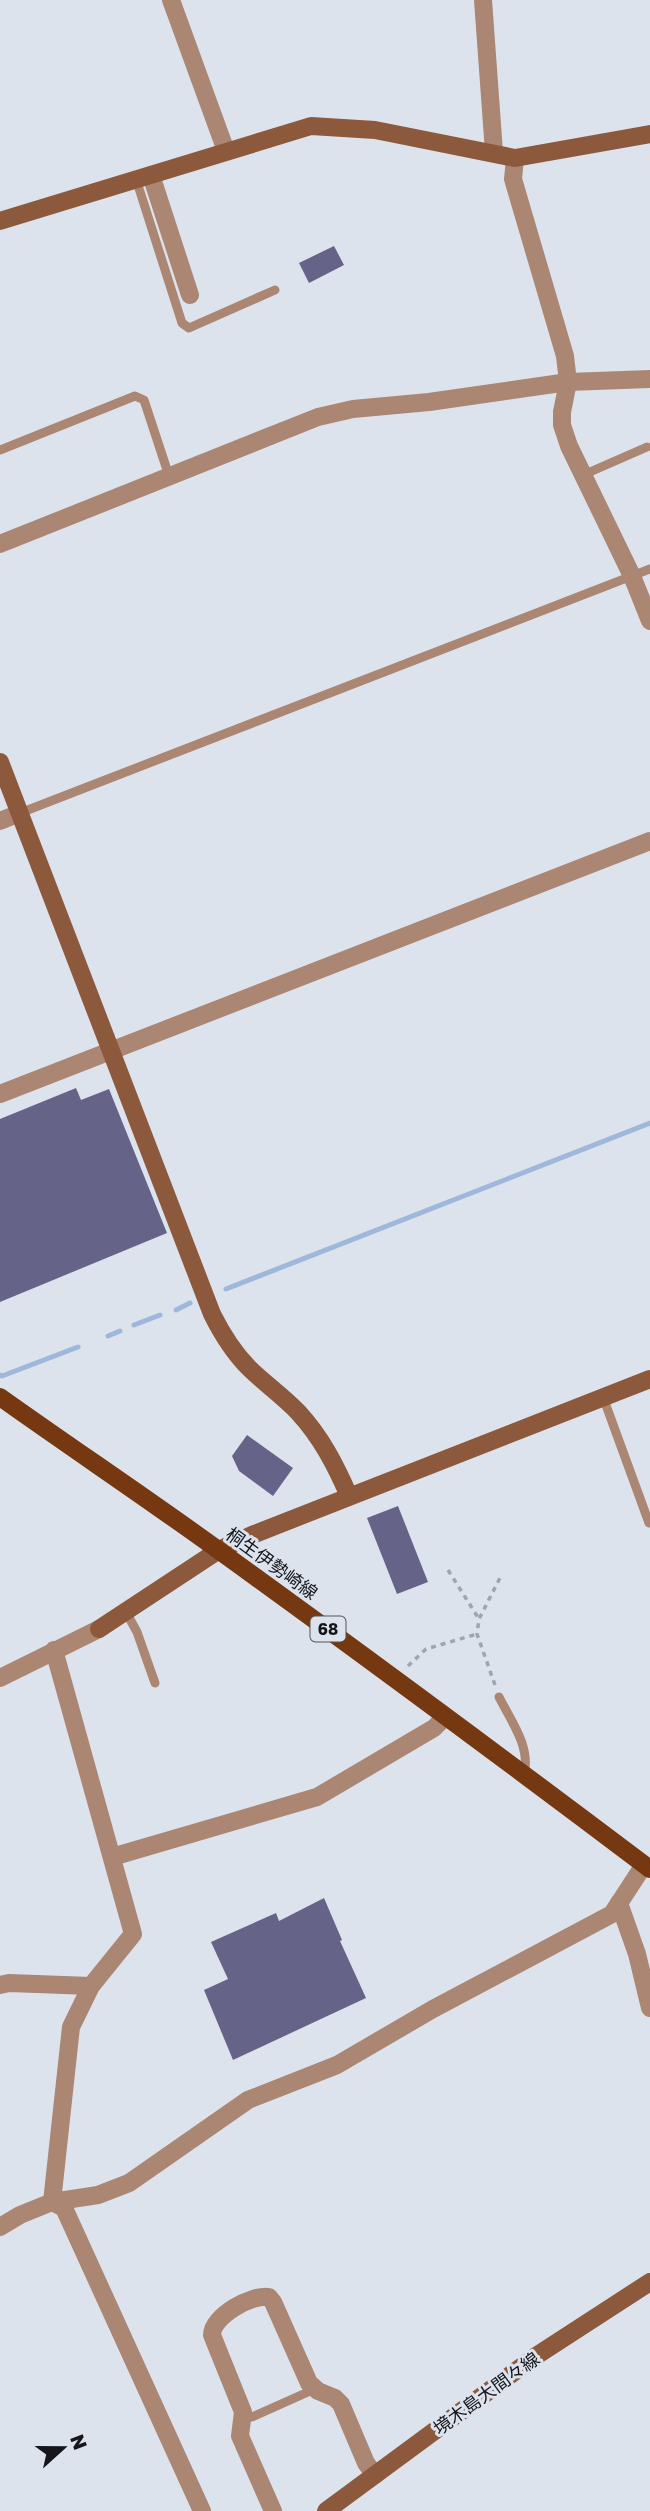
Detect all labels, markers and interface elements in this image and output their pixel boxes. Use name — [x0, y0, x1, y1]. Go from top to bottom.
street label: 桐生伊勢崎線 — [222, 1522, 322, 1604]
road number: 68 — [310, 1616, 346, 1642]
street label: 境木島大間々線 — [429, 2347, 543, 2439]
north arrow — [28, 2413, 98, 2483]
text: N — [66, 2431, 93, 2453]

